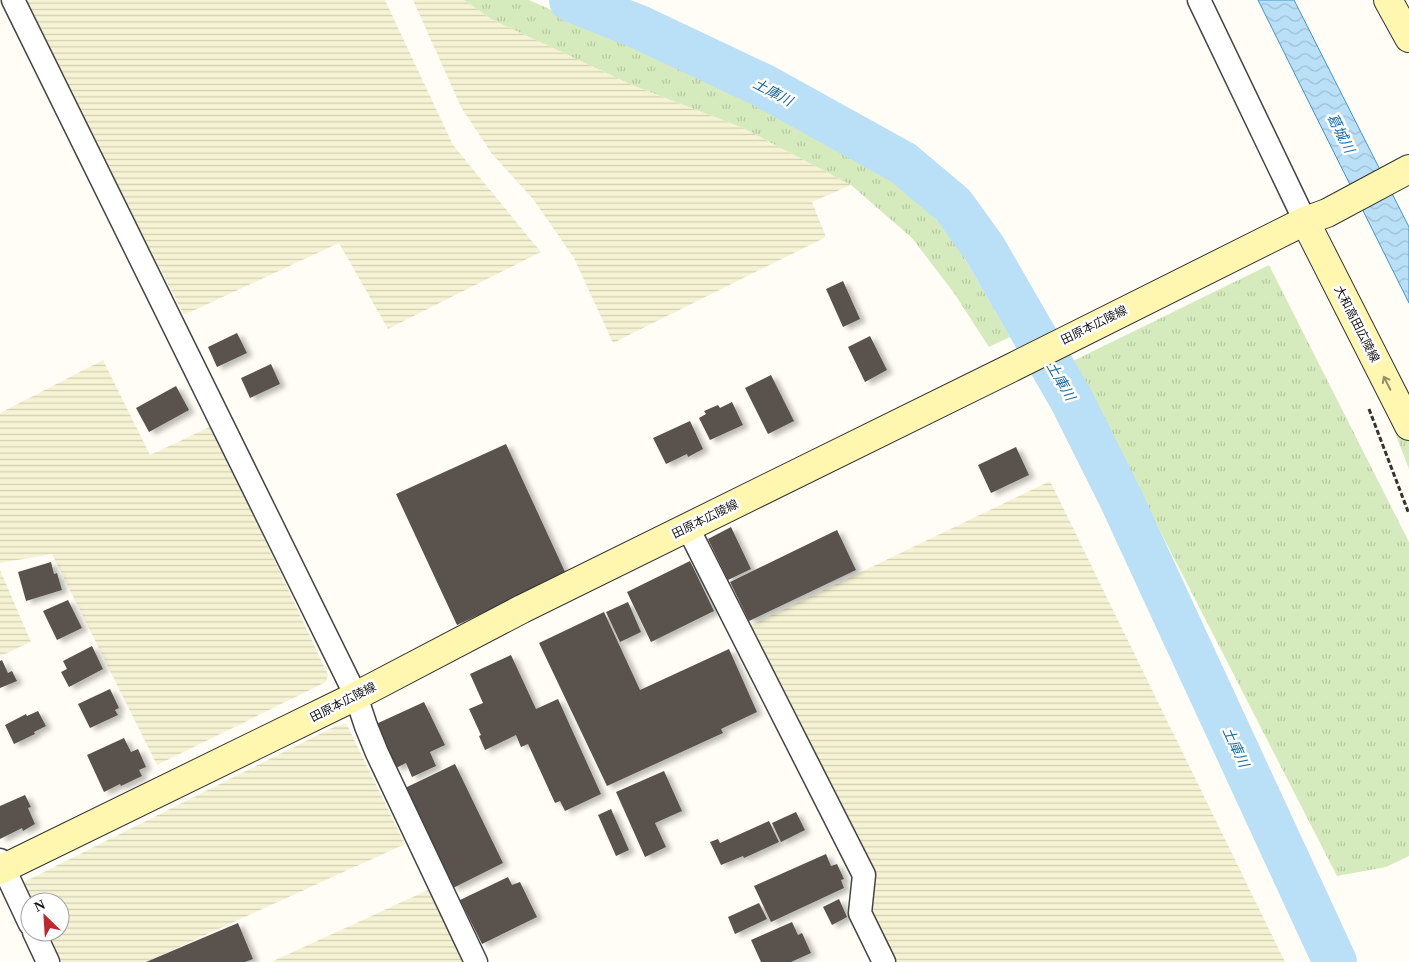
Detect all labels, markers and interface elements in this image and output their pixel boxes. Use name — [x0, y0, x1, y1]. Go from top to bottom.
water label: 土庫川 — [751, 76, 797, 110]
water label: 葛城川 — [1324, 111, 1358, 157]
street label: 大和高田広陵線 — [1332, 283, 1382, 365]
street label: 田原本広陵線 — [1059, 303, 1129, 347]
water label: 土庫川 — [1044, 359, 1079, 405]
one-way arrow — [1382, 376, 1391, 391]
street label: 田原本広陵線 — [670, 497, 740, 541]
street label: 田原本広陵線 — [308, 679, 378, 725]
water label: 土庫川 — [1220, 725, 1252, 771]
north arrow — [20, 892, 70, 942]
text: N — [32, 897, 47, 915]

